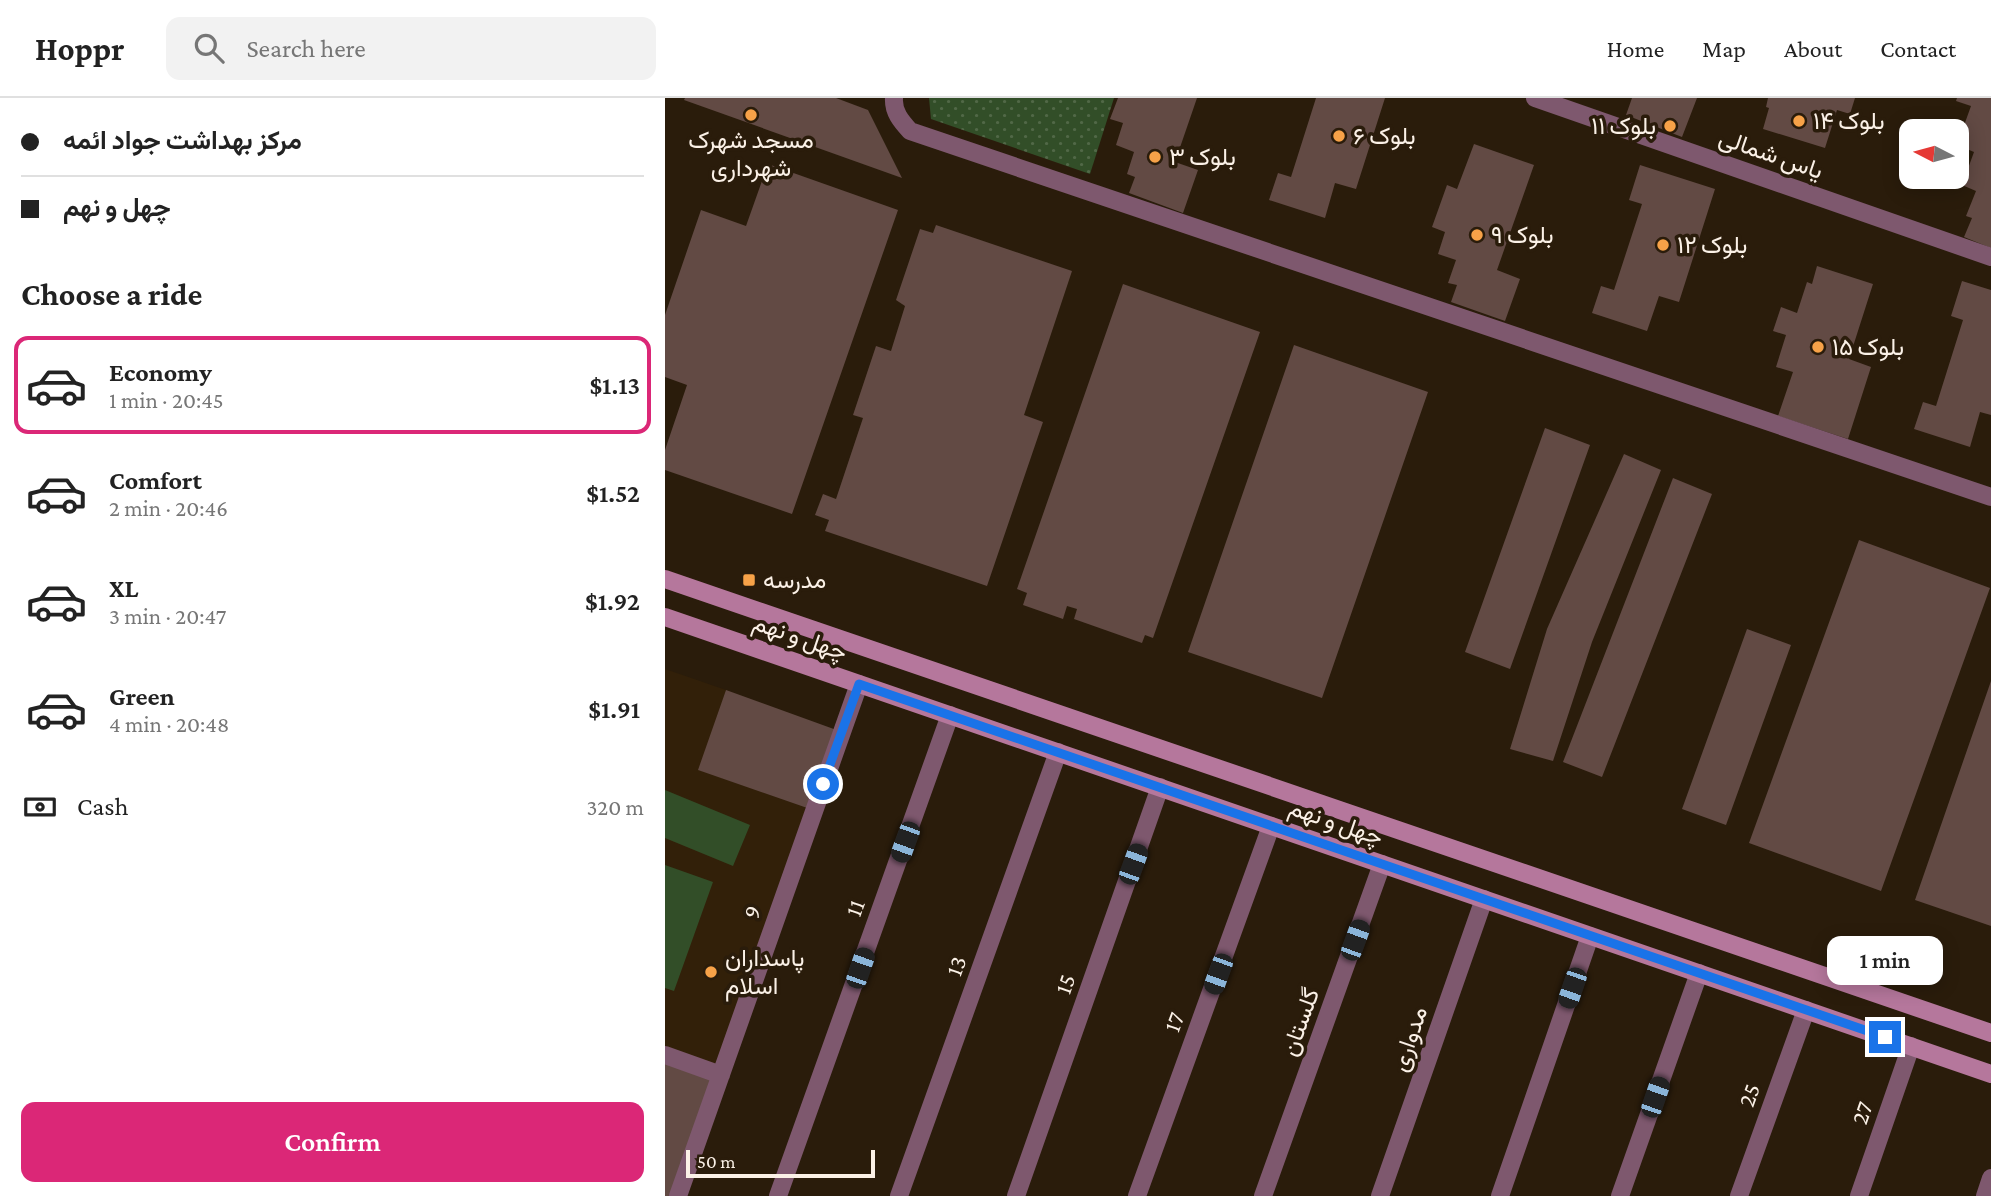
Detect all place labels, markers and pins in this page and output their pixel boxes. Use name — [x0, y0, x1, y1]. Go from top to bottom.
marker: مسجد شهرک شهرداری — [743, 107, 759, 123]
place label: بلوک ۱۴ — [1813, 107, 1885, 136]
place label: بلوک ۱۱ — [1591, 112, 1656, 141]
marker: بلوک ۱۴ — [1791, 113, 1807, 129]
marker: بلوک ۱۱ — [1662, 118, 1678, 134]
place label: بلوک ۶ — [1353, 122, 1416, 151]
place label: مسجد شهرک شهرداری — [688, 126, 814, 183]
marker: بلوک ۶ — [1331, 128, 1347, 144]
place label: بلوک ۳ — [1169, 143, 1236, 172]
marker: بلوک ۳ — [1147, 149, 1163, 165]
place label: بلوک ۹ — [1491, 221, 1553, 250]
marker: بلوک ۹ — [1469, 227, 1485, 243]
place label: بلوک ۱۲ — [1677, 231, 1747, 260]
marker: بلوک ۱۲ — [1655, 237, 1671, 253]
place label: بلوک ۱۵ — [1832, 333, 1904, 362]
marker: بلوک ۱۵ — [1810, 339, 1826, 355]
place label: مدرسه — [763, 566, 826, 595]
marker: مدرسه — [741, 572, 757, 588]
place label: پاسداران اسلام — [725, 944, 804, 1002]
marker: پاسداران اسلام — [703, 964, 719, 980]

